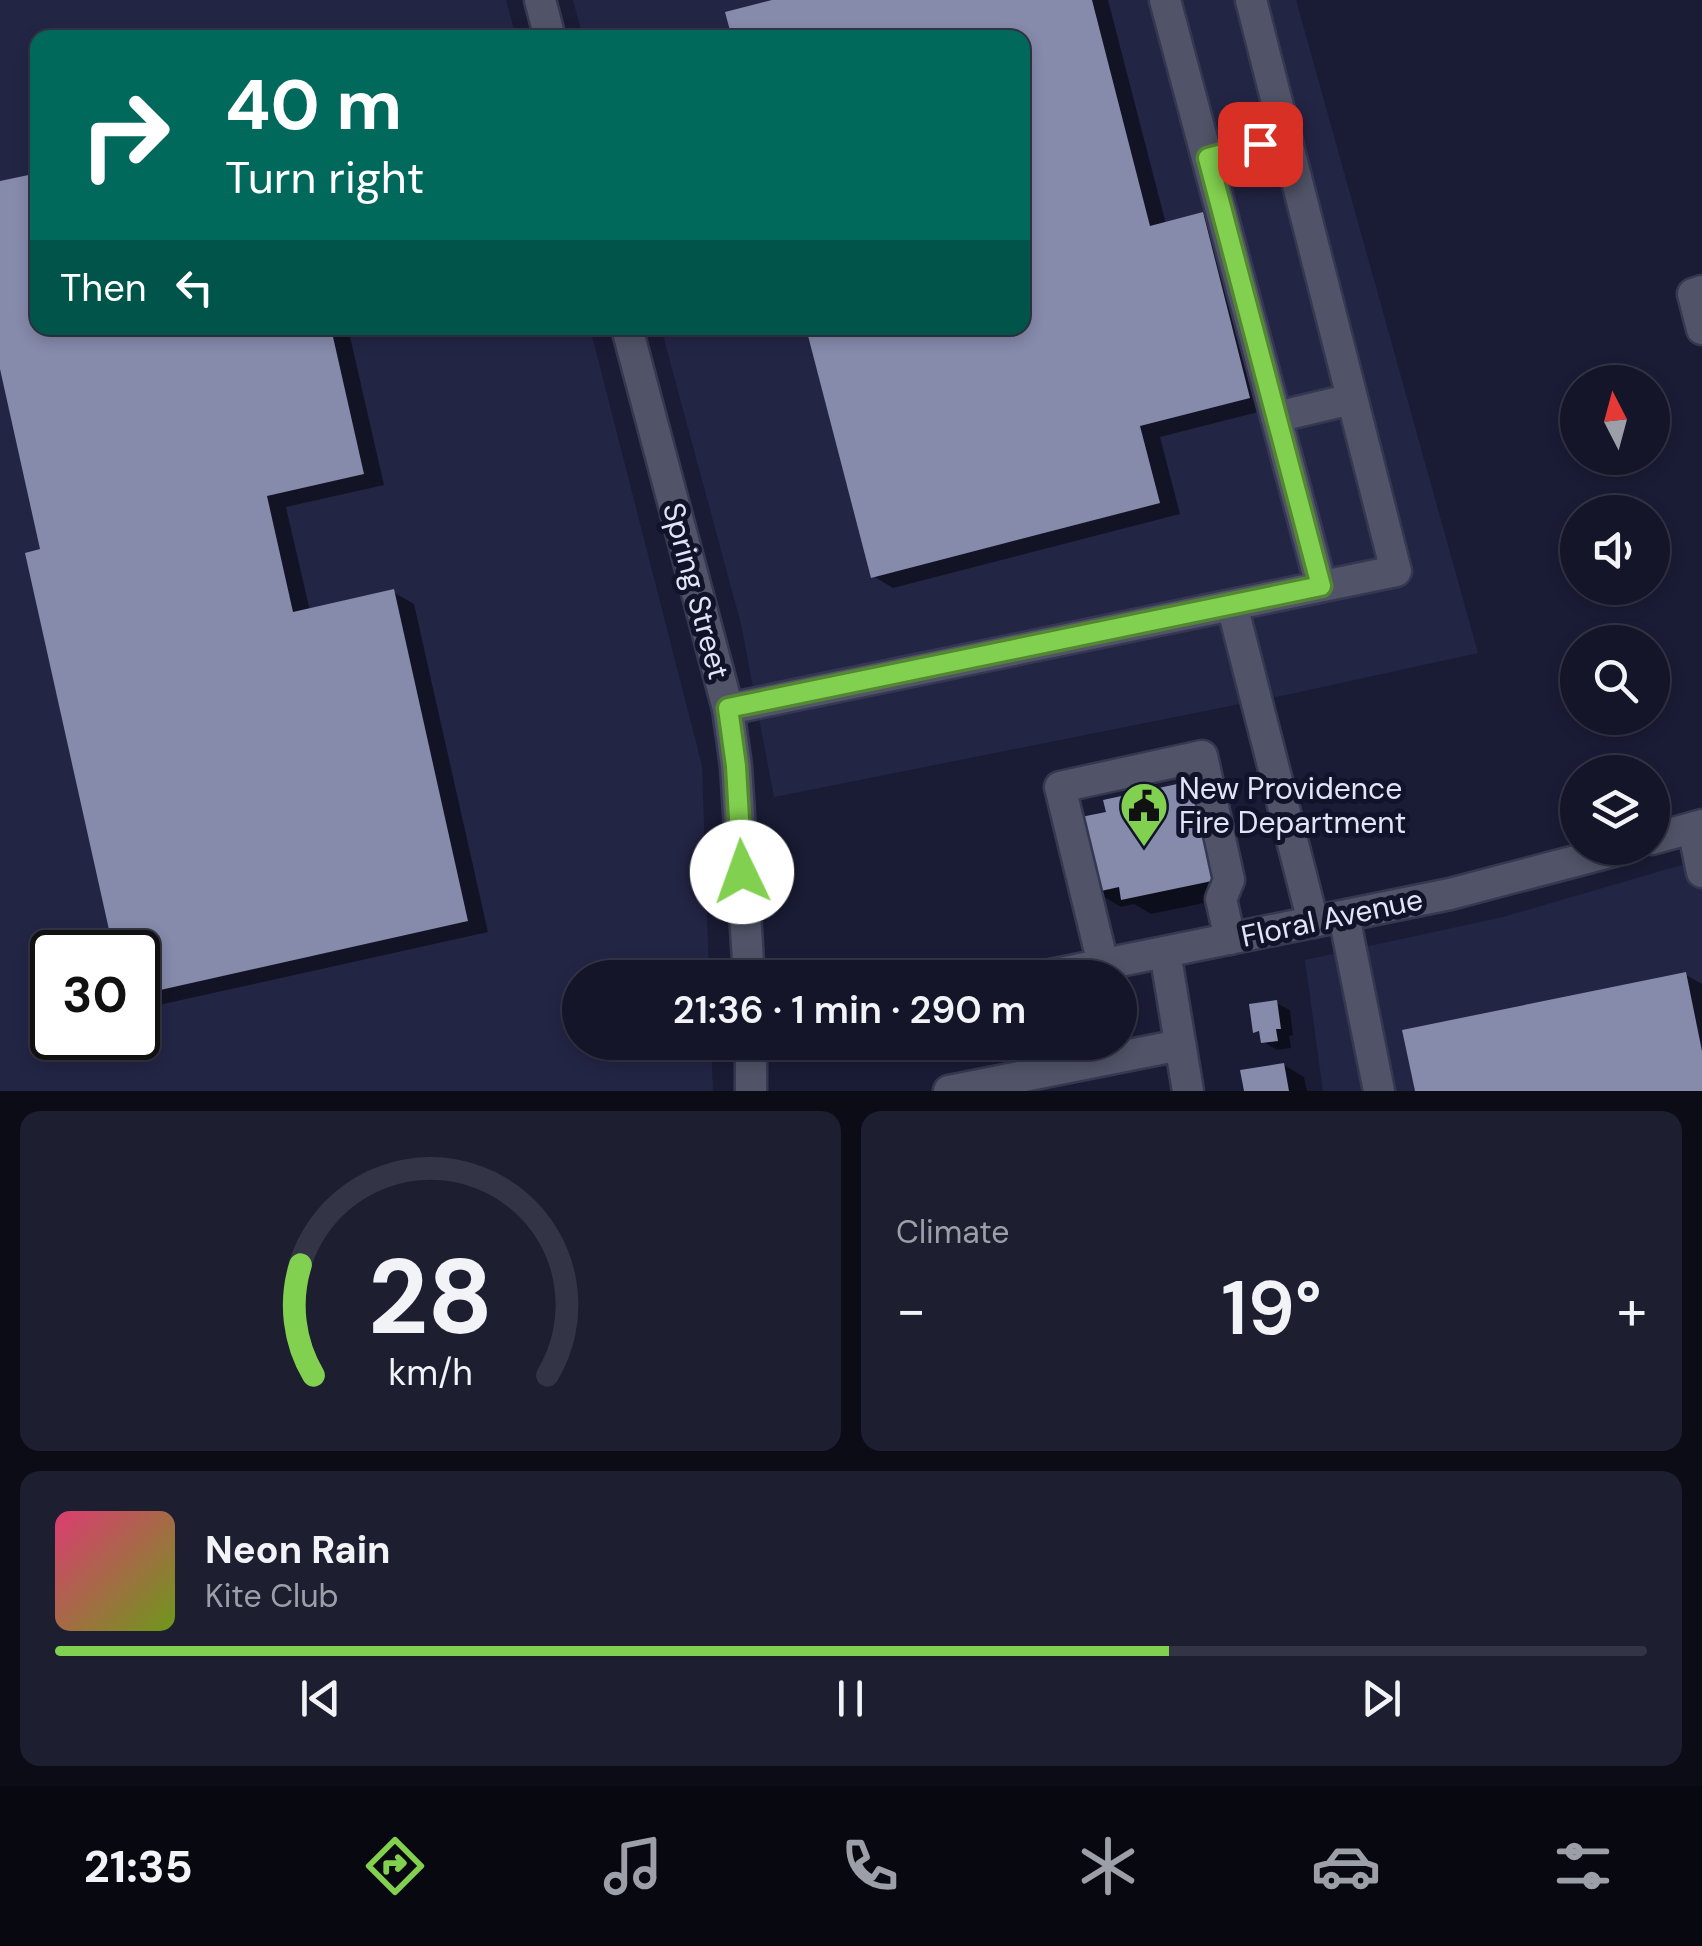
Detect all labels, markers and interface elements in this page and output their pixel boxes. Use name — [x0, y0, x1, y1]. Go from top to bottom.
text: 40 m — [225, 60, 402, 151]
icon: right — [60, 70, 190, 200]
pin — [1218, 102, 1303, 187]
icon: arrive — [1233, 117, 1288, 172]
text: Turn right — [225, 148, 424, 207]
icon: left — [167, 260, 222, 315]
text: Then — [60, 263, 147, 313]
north arrow — [1560, 365, 1670, 475]
map controls — [1560, 365, 1670, 865]
button: sound — [1560, 495, 1670, 605]
street label: Spring Street — [654, 498, 739, 684]
button: search — [1560, 625, 1670, 735]
button: layers — [1560, 755, 1670, 865]
place label: New Providence Fire Department — [1179, 769, 1406, 842]
public building icon: New Providence Fire Department — [1118, 780, 1170, 848]
position arrow — [690, 820, 794, 924]
street label: Floral Avenue — [1238, 879, 1426, 956]
speed limit sign: 30 — [30, 930, 160, 1060]
text: 21:36 · 1 min · 290 m — [673, 985, 1026, 1035]
text: Climate — [896, 1211, 1010, 1253]
text: 28 — [368, 1230, 493, 1365]
text: 19° — [1221, 1260, 1322, 1357]
text: − — [896, 1274, 926, 1346]
text: + — [1617, 1274, 1647, 1346]
text: km/h — [388, 1350, 473, 1396]
text: Neon Rain — [205, 1525, 390, 1575]
text: Kite Club — [205, 1575, 339, 1617]
icon: previous — [293, 1671, 348, 1726]
icon: pause — [823, 1671, 878, 1726]
icon: next — [1354, 1671, 1409, 1726]
icon: directions — [360, 1831, 430, 1901]
icon: music — [598, 1831, 668, 1901]
icon: phone — [835, 1831, 905, 1901]
icon: climate — [1073, 1831, 1143, 1901]
icon: car — [1311, 1831, 1381, 1901]
icon: filters — [1548, 1831, 1618, 1901]
text: 21:35 — [84, 1837, 193, 1896]

